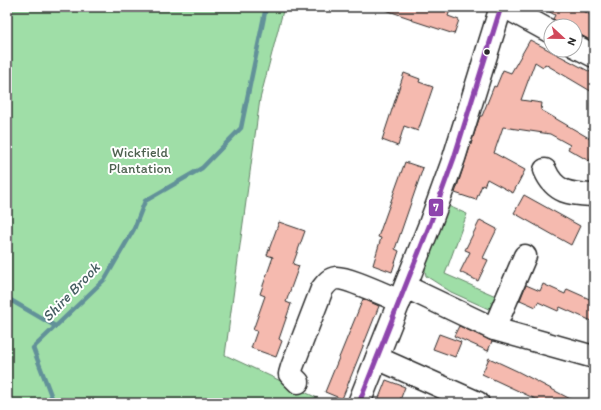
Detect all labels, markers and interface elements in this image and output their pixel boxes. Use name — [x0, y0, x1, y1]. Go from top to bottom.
north arrow — [543, 18, 583, 58]
text: N — [564, 36, 579, 47]
unlabelled marker — [482, 47, 492, 57]
park label: Wickfield Plantation — [109, 144, 172, 177]
line badge: 7 — [428, 198, 444, 217]
text: 7 — [432, 201, 439, 214]
water label: Shire Brook — [38, 258, 104, 325]

